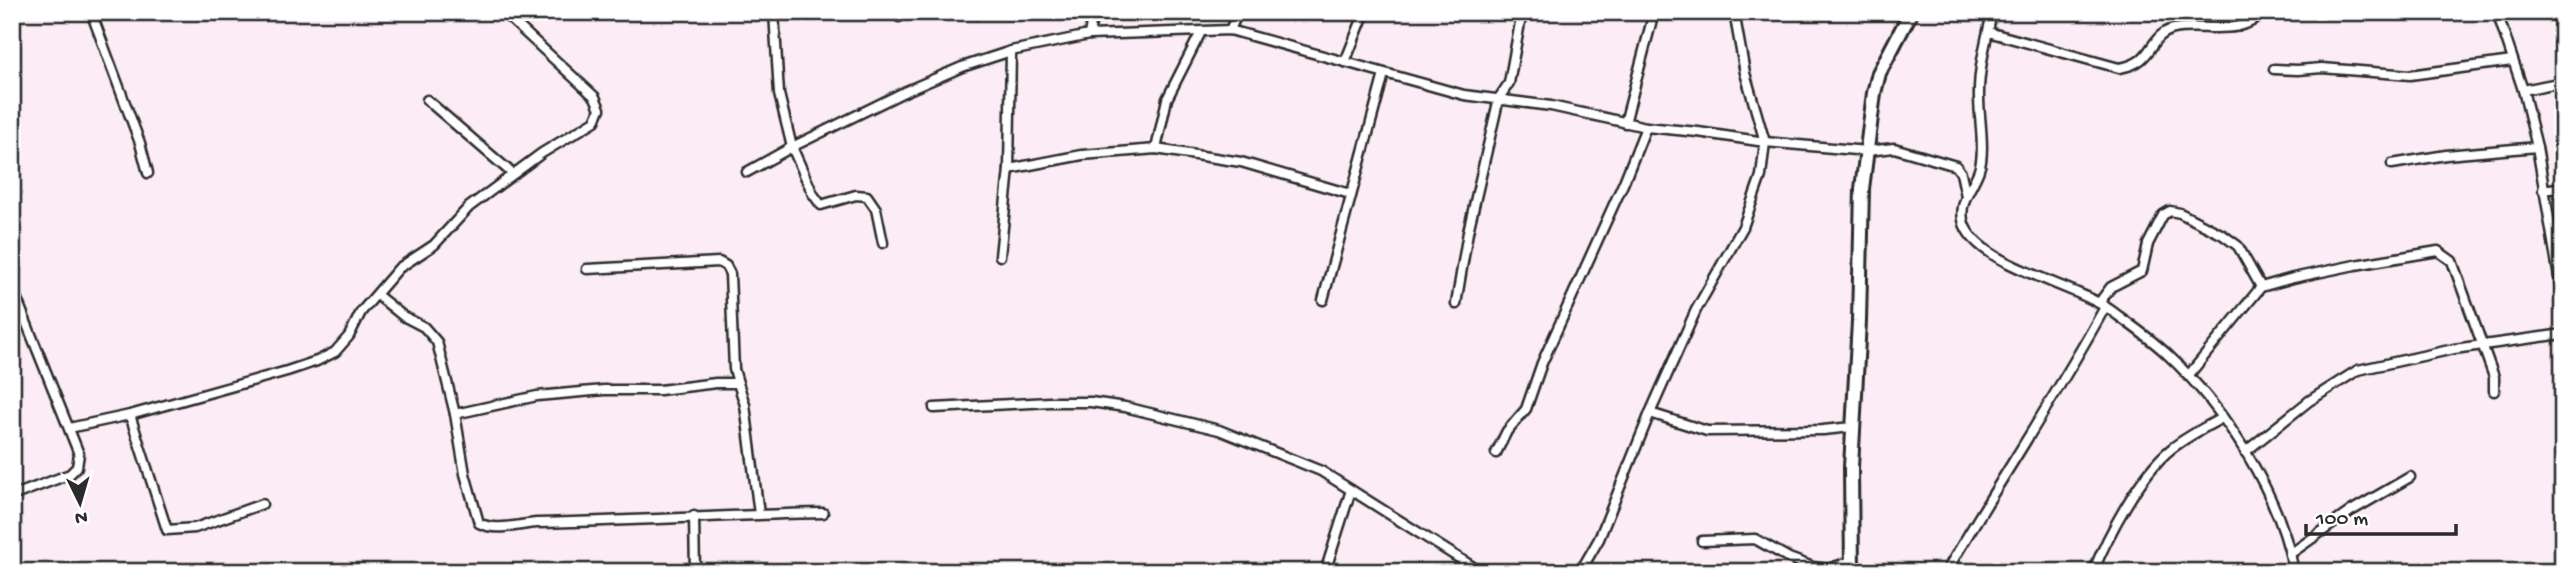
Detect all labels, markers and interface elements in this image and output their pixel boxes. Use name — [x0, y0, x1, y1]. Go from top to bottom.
north arrow — [46, 468, 116, 538]
scale bar — [2306, 493, 2456, 537]
text: N — [74, 504, 88, 528]
text: 100 m — [2315, 508, 2368, 533]

